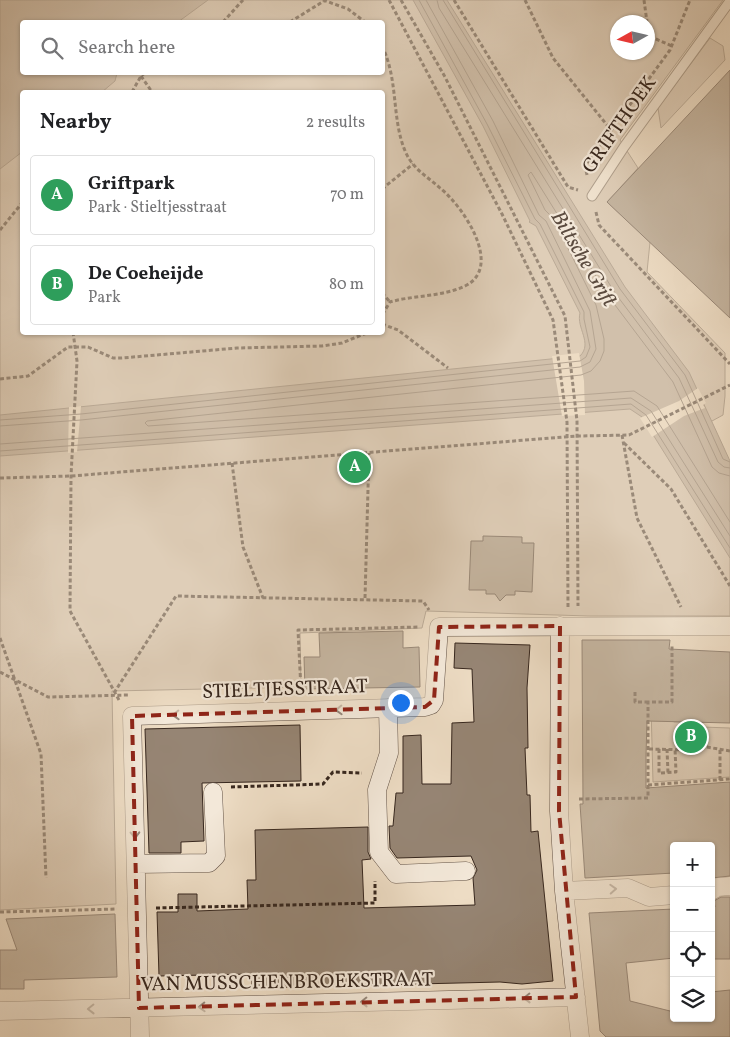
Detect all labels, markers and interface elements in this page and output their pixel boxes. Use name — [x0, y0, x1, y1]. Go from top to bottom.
north arrow — [610, 15, 655, 60]
search box — [20, 20, 385, 75]
icon: search — [38, 34, 66, 62]
text: Search here — [78, 35, 175, 61]
street label: GRIFTHOEK — [576, 70, 664, 179]
text: Nearby — [40, 108, 111, 137]
text: 2 results — [306, 112, 365, 134]
text: Griftpark — [88, 171, 175, 197]
text: A — [51, 184, 63, 206]
text: 70 m — [330, 184, 364, 206]
text: Park · Stieltjesstraat — [88, 197, 227, 219]
water label: Biltsche Grift — [543, 205, 623, 313]
text: De Coeheijde — [88, 261, 203, 287]
text: B — [52, 274, 62, 296]
text: 80 m — [329, 274, 364, 296]
text: Park — [88, 287, 121, 309]
pin: A — [339, 448, 371, 486]
street label: STIELTJESSTRAAT — [202, 673, 369, 707]
your location — [388, 690, 414, 716]
one-way arrow — [335, 704, 343, 715]
one-way arrow — [172, 710, 180, 720]
pin: B — [675, 718, 707, 756]
one-way arrow — [130, 831, 141, 839]
map controls — [670, 842, 715, 1022]
button: + — [670, 842, 715, 887]
one-way arrow — [609, 883, 617, 894]
button: − — [670, 887, 715, 932]
button: locate — [670, 932, 715, 977]
street label: VAN MUSSCHENBROEKSTRAAT — [140, 966, 434, 1000]
button: layers — [670, 977, 715, 1022]
one-way arrow — [523, 993, 531, 1004]
one-way arrow — [360, 997, 368, 1008]
one-way arrow — [198, 1001, 206, 1012]
one-way arrow — [86, 1004, 94, 1014]

